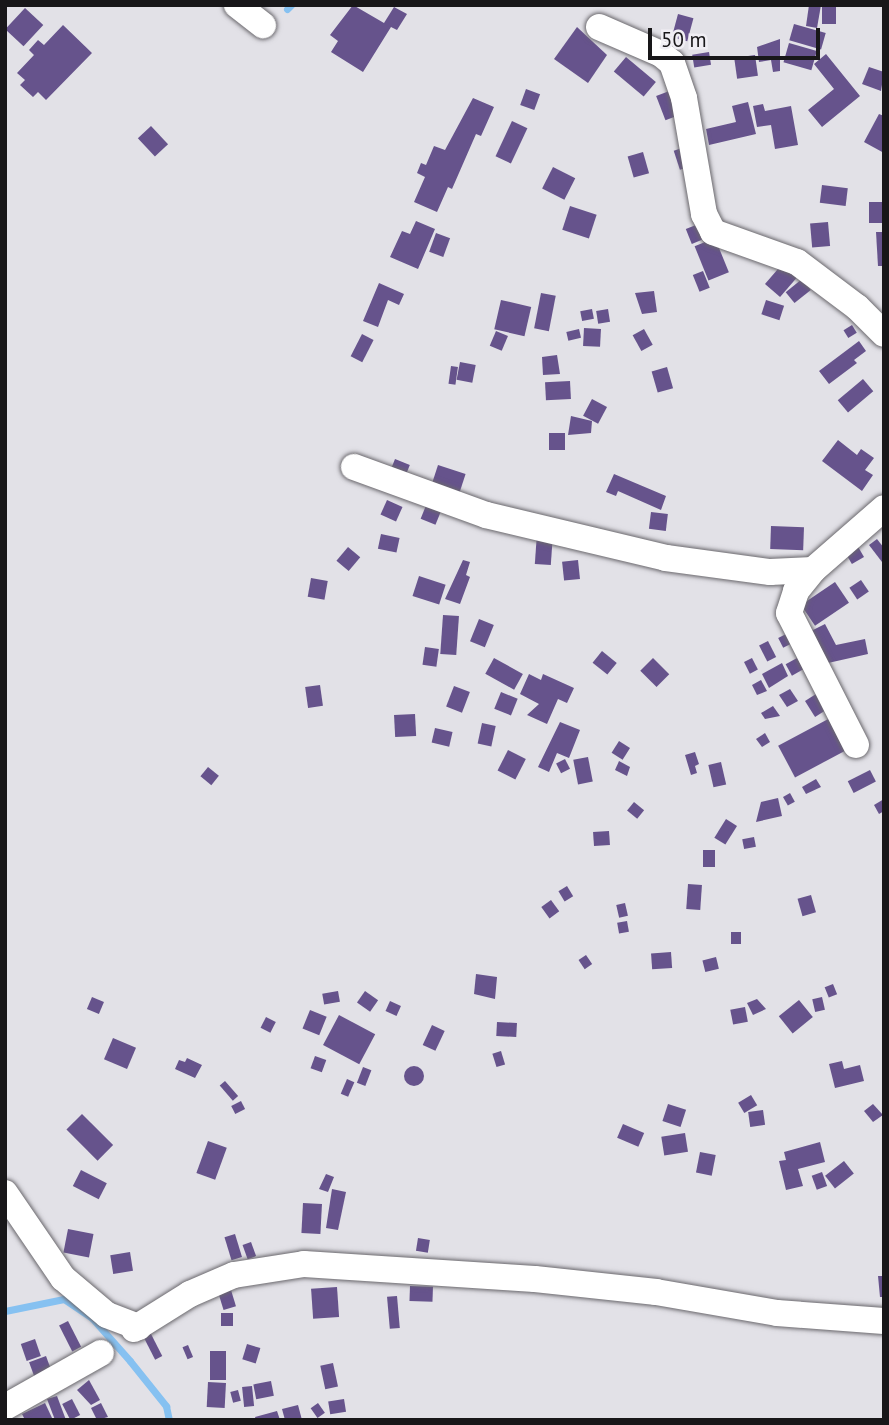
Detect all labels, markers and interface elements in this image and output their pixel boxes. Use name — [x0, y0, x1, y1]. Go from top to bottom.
scale bar — [651, 14, 822, 58]
text: 50 m — [661, 26, 707, 53]

